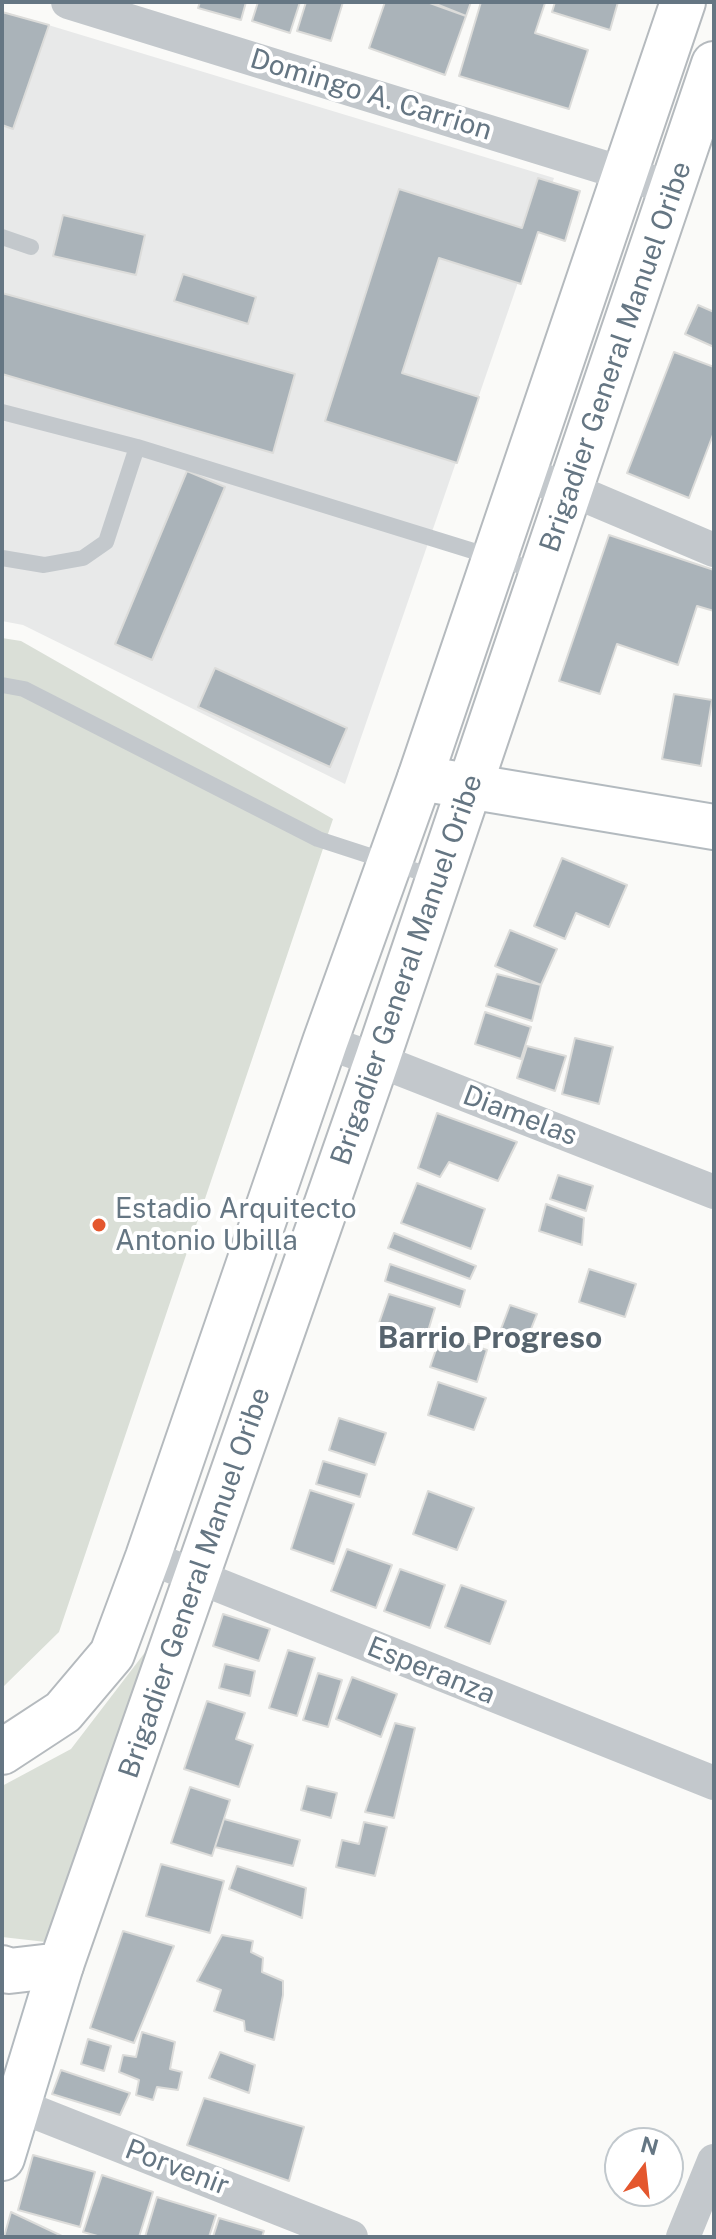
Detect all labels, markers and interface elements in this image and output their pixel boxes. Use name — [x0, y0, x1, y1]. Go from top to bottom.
street label: Domingo A. Carrion — [246, 42, 496, 148]
street label: Brigadier General Manuel Oribe — [533, 157, 699, 557]
street label: Brigadier General Manuel Oribe — [324, 770, 490, 1170]
street label: Diamelas — [458, 1079, 582, 1153]
place label: Estadio Arquitecto Antonio Ubilla — [115, 1192, 357, 1258]
marker: Estadio Arquitecto Antonio Ubilla — [90, 1216, 108, 1234]
district label: Barrio Progreso — [378, 1321, 602, 1357]
street label: Brigadier General Manuel Oribe — [112, 1383, 278, 1783]
street label: Esperanza — [362, 1630, 500, 1712]
north arrow — [604, 2127, 684, 2207]
text: N — [638, 2131, 661, 2161]
street label: Porvenir — [120, 2133, 234, 2203]

